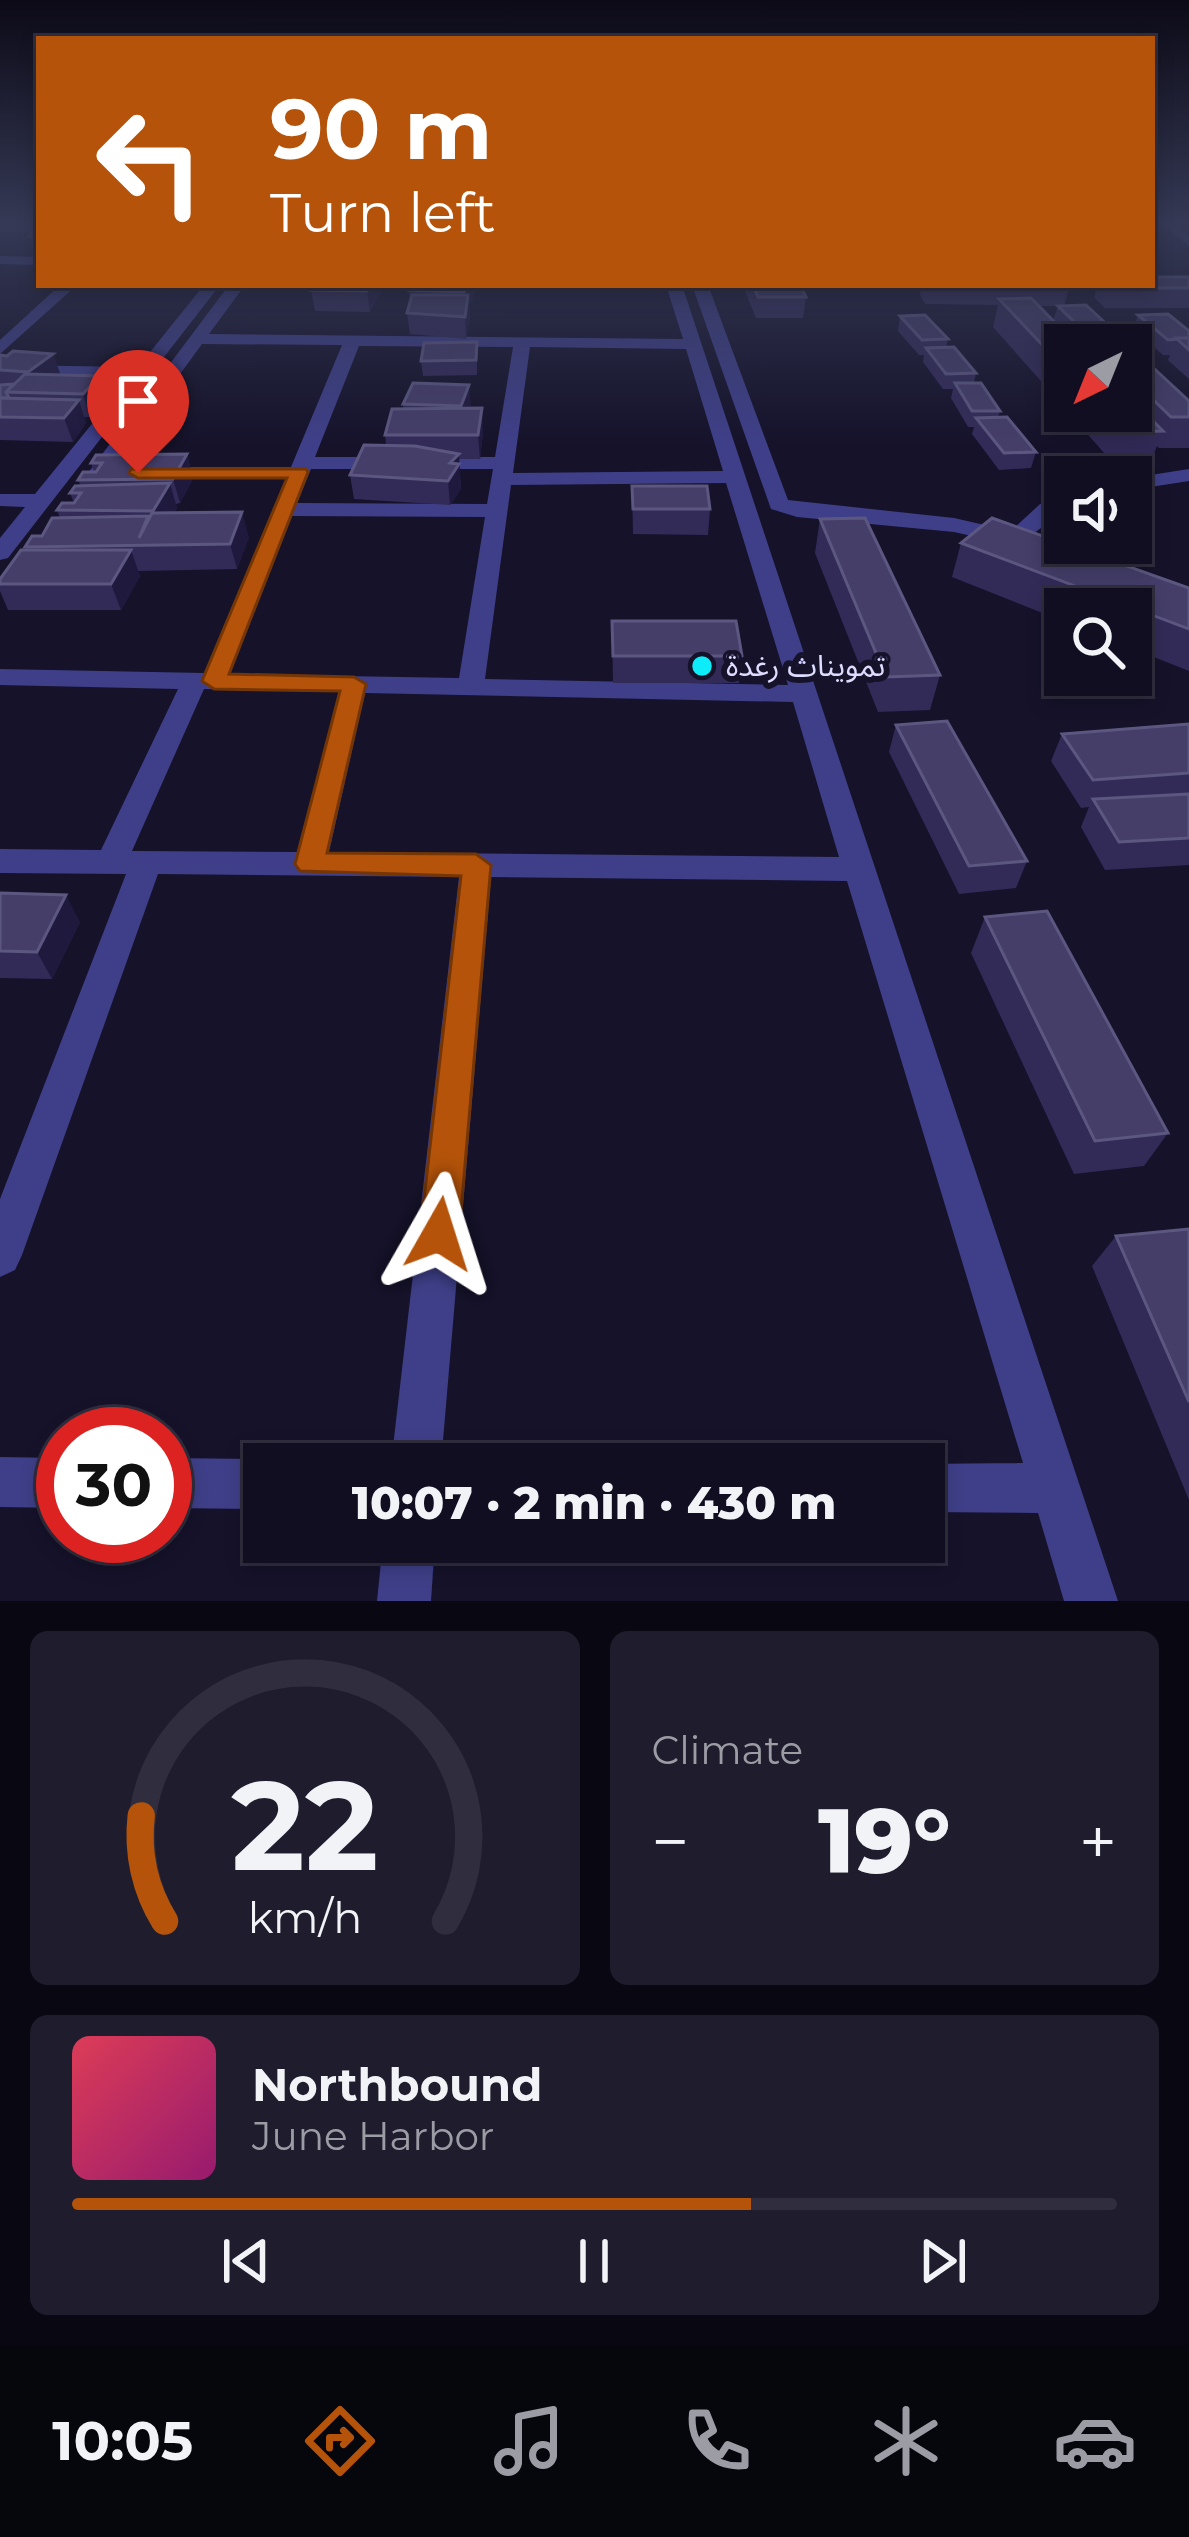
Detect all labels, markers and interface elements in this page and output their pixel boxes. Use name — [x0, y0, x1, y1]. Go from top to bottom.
text: 90 m — [270, 78, 492, 180]
icon: left — [72, 84, 228, 240]
text: Turn left — [270, 180, 496, 246]
north arrow — [1044, 324, 1152, 432]
map controls — [1044, 324, 1152, 696]
pin — [87, 350, 189, 473]
icon: arrive — [105, 368, 171, 434]
button: sound — [1044, 456, 1152, 564]
button: search — [1044, 588, 1152, 696]
place label: تمويناث رغدة — [726, 647, 886, 684]
marker: تمويناث رغدة — [689, 653, 715, 679]
position arrow — [376, 1171, 502, 1297]
speed limit sign: 30 — [36, 1407, 192, 1563]
text: 10:07 · 2 min · 430 m — [352, 1475, 836, 1530]
text: Climate — [652, 1726, 803, 1774]
text: 22 — [231, 1749, 378, 1901]
text: 19° — [818, 1786, 950, 1896]
text: − — [652, 1801, 689, 1882]
text: + — [1079, 1801, 1117, 1882]
text: km/h — [248, 1891, 362, 1944]
text: Northbound — [252, 2057, 542, 2112]
text: June Harbor — [252, 2112, 494, 2160]
icon: previous — [213, 2228, 279, 2294]
icon: pause — [561, 2228, 627, 2294]
icon: next — [910, 2228, 976, 2294]
icon: directions — [298, 2399, 382, 2483]
icon: music — [487, 2399, 571, 2483]
icon: phone — [675, 2399, 759, 2483]
icon: climate — [864, 2399, 948, 2483]
icon: car — [1053, 2399, 1137, 2483]
text: 10:05 — [52, 2408, 193, 2474]

